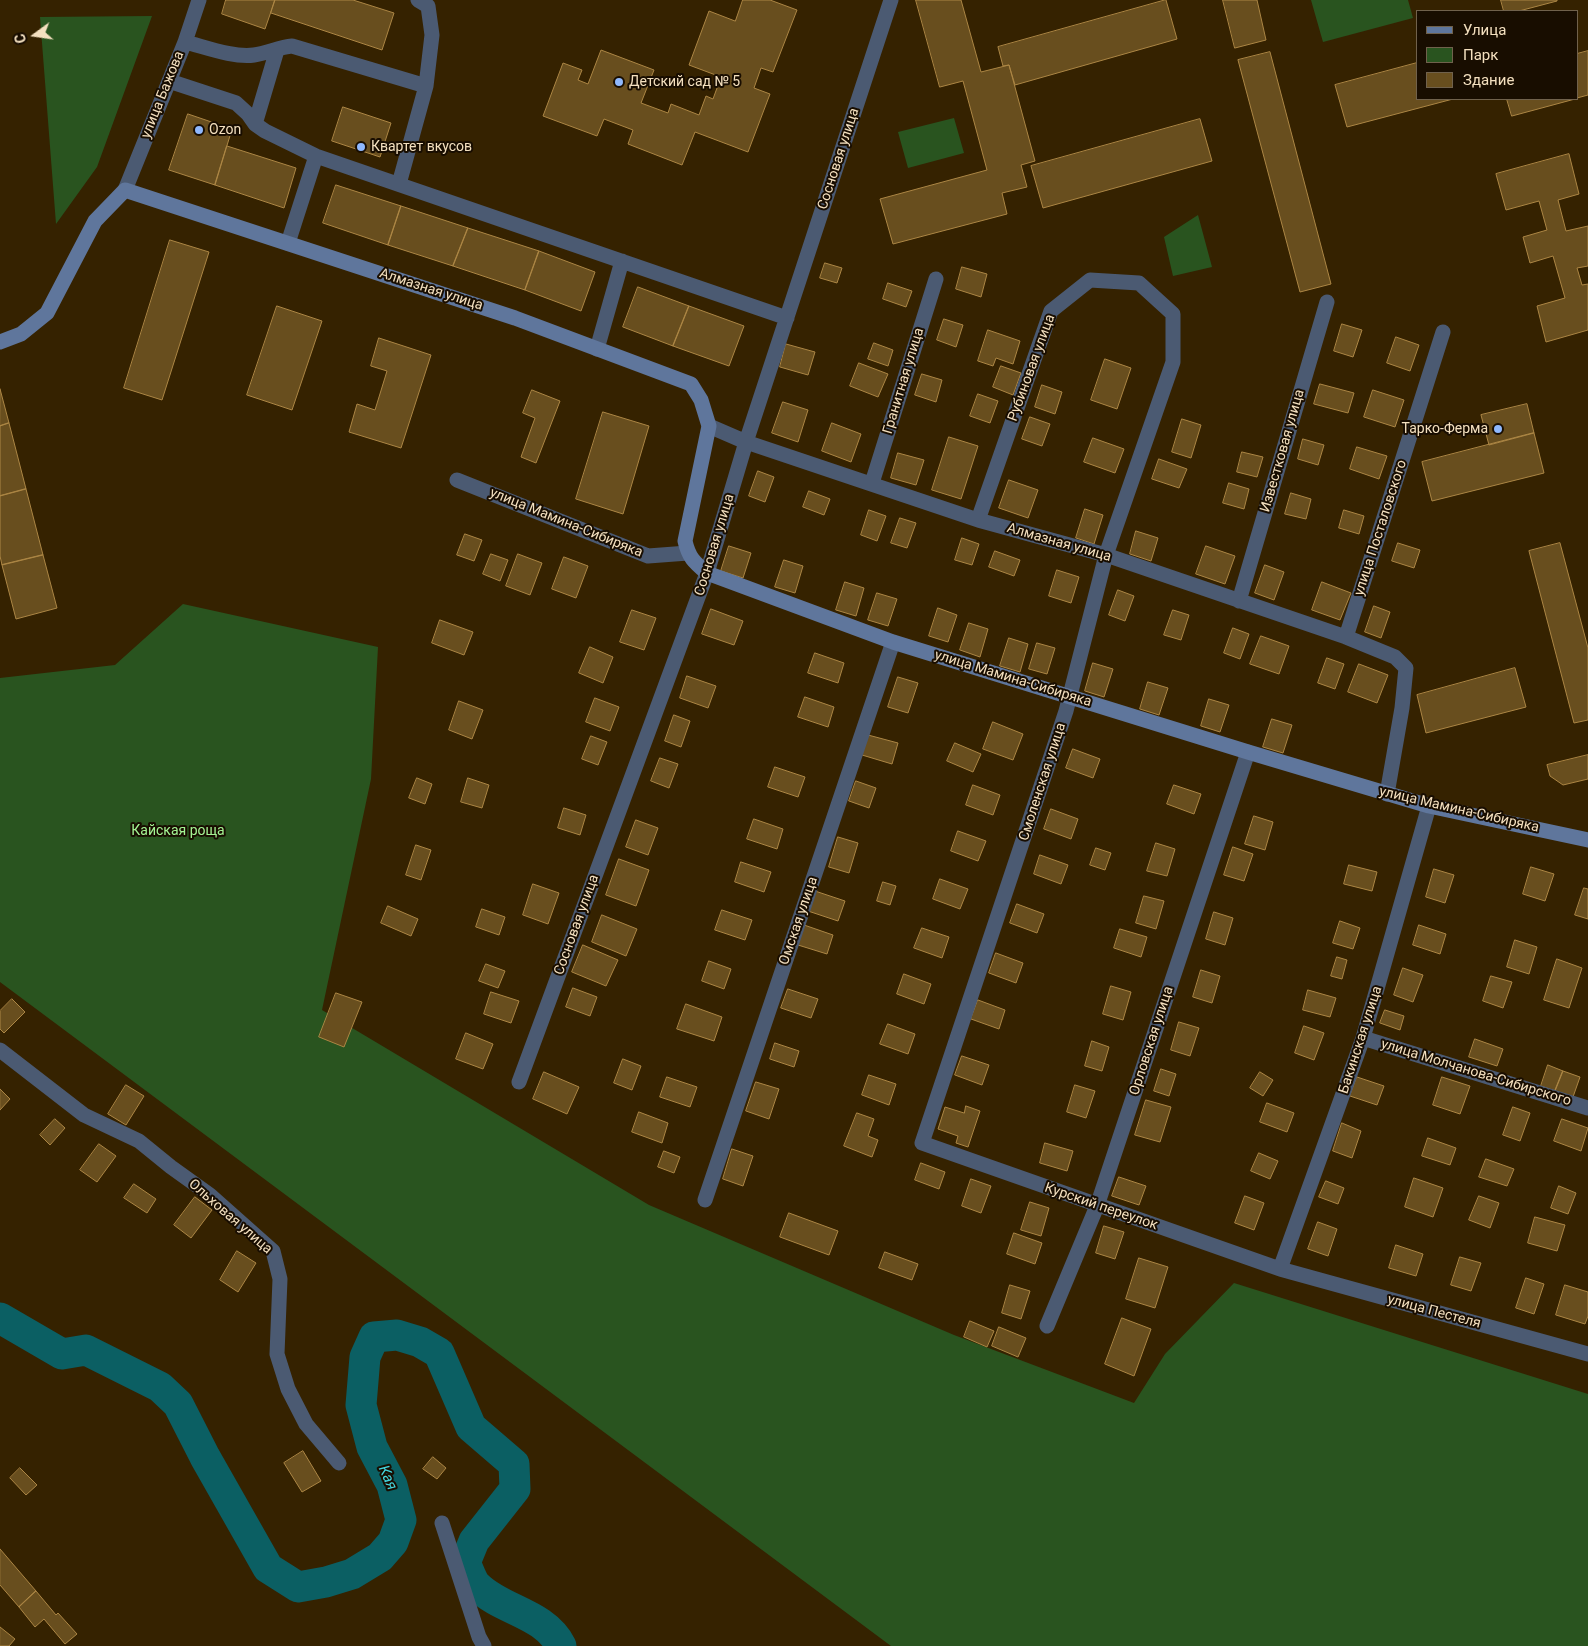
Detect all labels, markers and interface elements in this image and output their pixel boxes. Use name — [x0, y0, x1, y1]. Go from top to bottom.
north arrow — [10, 10, 60, 60]
legend — [1416, 10, 1578, 100]
text: Улица — [1463, 21, 1506, 39]
text: С — [12, 32, 29, 45]
text: Парк — [1463, 46, 1498, 64]
street label: улица Бажова — [138, 49, 188, 141]
text: Здание — [1463, 71, 1514, 89]
place label: Детский сад № 5 — [629, 74, 740, 90]
marker: Детский сад № 5 — [613, 76, 625, 88]
street label: Сосновая улица — [815, 106, 863, 212]
place label: Ozon — [209, 122, 241, 138]
marker: Ozon — [193, 124, 205, 136]
place label: Квартет вкусов — [371, 139, 472, 155]
marker: Квартет вкусов — [355, 141, 367, 153]
street label: Алмазная улица — [377, 265, 485, 315]
street label: Рубиновая улица — [1005, 312, 1059, 424]
street label: Гранитная улица — [880, 326, 928, 436]
street label: Известковая улица — [1257, 388, 1309, 514]
place label: Тарко-Ферма — [1402, 421, 1488, 437]
marker: Тарко-Ферма — [1492, 423, 1504, 435]
street label: улица Посталовского — [1351, 458, 1411, 598]
street label: улица Мамина-Сибиряка — [487, 485, 645, 561]
street label: Сосновая улица — [692, 492, 738, 598]
street label: Алмазная улица — [1005, 520, 1113, 566]
street label: улица Мамина-Сибиряка — [932, 647, 1094, 711]
street label: Смоленская улица — [1016, 721, 1070, 843]
street label: улица Мамина-Сибиряка — [1378, 783, 1540, 837]
park label: Кайская роща — [131, 823, 225, 839]
street label: Сосновая улица — [551, 872, 603, 978]
street label: Омская улица — [776, 875, 822, 967]
street label: Орловская улица — [1126, 984, 1178, 1098]
street label: Бакинская улица — [1336, 984, 1386, 1096]
street label: улица Молчанова-Сибирского — [1379, 1036, 1573, 1110]
street label: Ольховая улица — [185, 1176, 275, 1258]
street label: Курский переулок — [1042, 1180, 1160, 1234]
street label: улица Пестеля — [1385, 1291, 1483, 1333]
water label: Кая — [374, 1463, 400, 1493]

